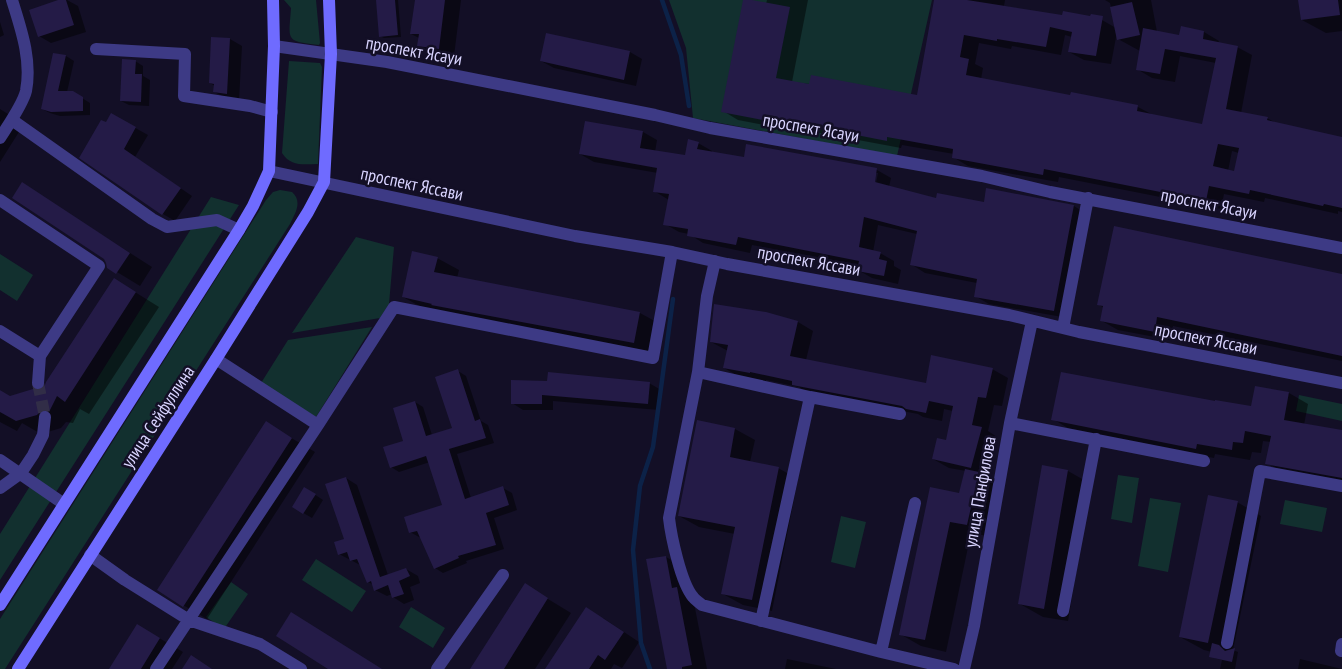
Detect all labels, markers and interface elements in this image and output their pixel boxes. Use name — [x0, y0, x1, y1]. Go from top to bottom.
street label: проспект Ясауи — [364, 31, 464, 70]
street label: проспект Ясауи — [761, 108, 861, 147]
street label: проспект Яссави — [359, 161, 465, 206]
street label: проспект Ясауи — [1159, 183, 1259, 224]
street label: проспект Яссави — [756, 240, 862, 281]
street label: проспект Яссави — [1153, 317, 1259, 360]
street label: улица Сейфуллина — [116, 361, 199, 472]
street label: улица Панфилова — [958, 434, 1001, 549]

